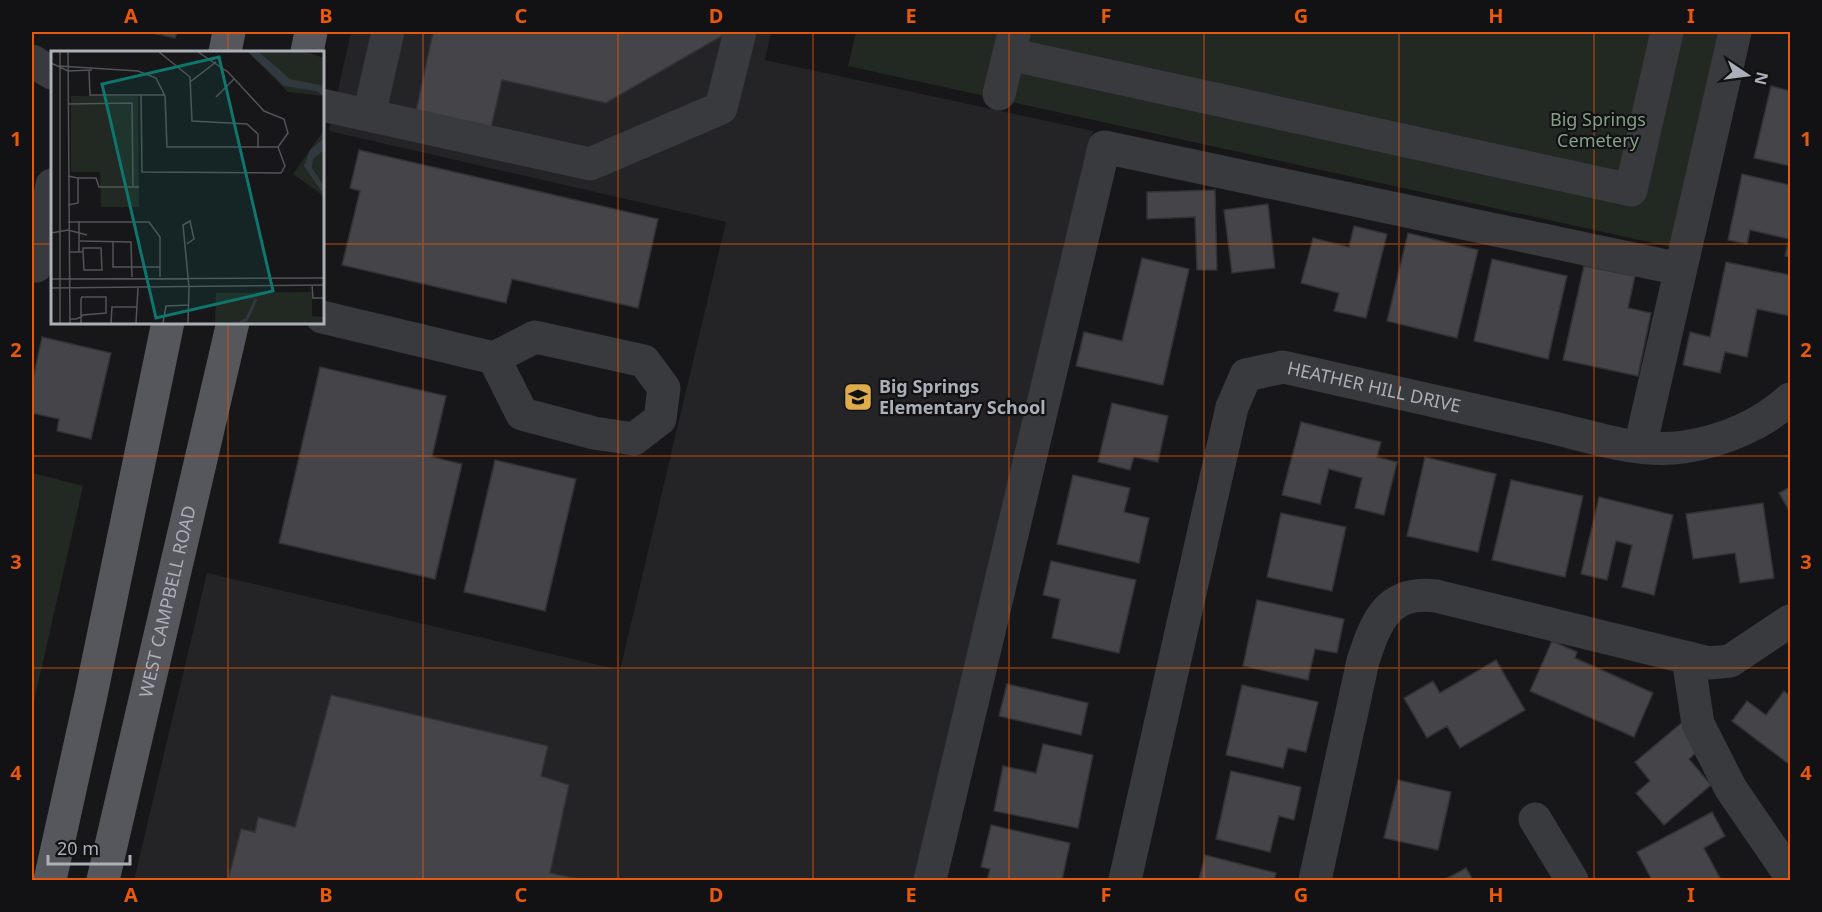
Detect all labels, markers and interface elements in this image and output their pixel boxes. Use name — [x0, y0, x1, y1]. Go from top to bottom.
text: A — [124, 2, 138, 29]
text: B — [319, 2, 333, 29]
text: C — [515, 2, 528, 29]
text: D — [709, 2, 723, 29]
text: E — [905, 2, 917, 29]
text: F — [1101, 2, 1111, 29]
text: G — [1294, 2, 1308, 29]
text: H — [1488, 2, 1504, 29]
text: I — [1687, 2, 1695, 29]
north arrow — [1717, 45, 1777, 105]
inset map — [51, 51, 324, 324]
text: N — [1749, 70, 1774, 87]
park label: Big Springs Cemetery — [1550, 107, 1646, 152]
text: 1 — [10, 125, 22, 152]
text: 1 — [1800, 125, 1812, 152]
text: 2 — [10, 336, 22, 363]
text: 2 — [1800, 336, 1812, 363]
street label: HEATHER HILL DRIVE — [1285, 355, 1463, 418]
place label: Big Springs Elementary School — [879, 374, 1046, 419]
school or university icon: Big Springs Elementary School — [842, 381, 874, 413]
street label: WEST CAMPBELL ROAD — [133, 503, 201, 700]
text: 3 — [10, 548, 22, 575]
text: 3 — [1800, 548, 1812, 575]
text: 4 — [10, 759, 22, 786]
text: 4 — [1800, 759, 1812, 786]
scale bar — [48, 828, 130, 866]
text: 20 m — [57, 836, 99, 860]
text: A — [124, 881, 138, 908]
text: B — [319, 881, 333, 908]
text: C — [515, 881, 528, 908]
text: D — [709, 881, 723, 908]
text: E — [905, 881, 917, 908]
text: F — [1101, 881, 1111, 908]
text: G — [1294, 881, 1308, 908]
text: H — [1488, 881, 1504, 908]
text: I — [1687, 881, 1695, 908]

